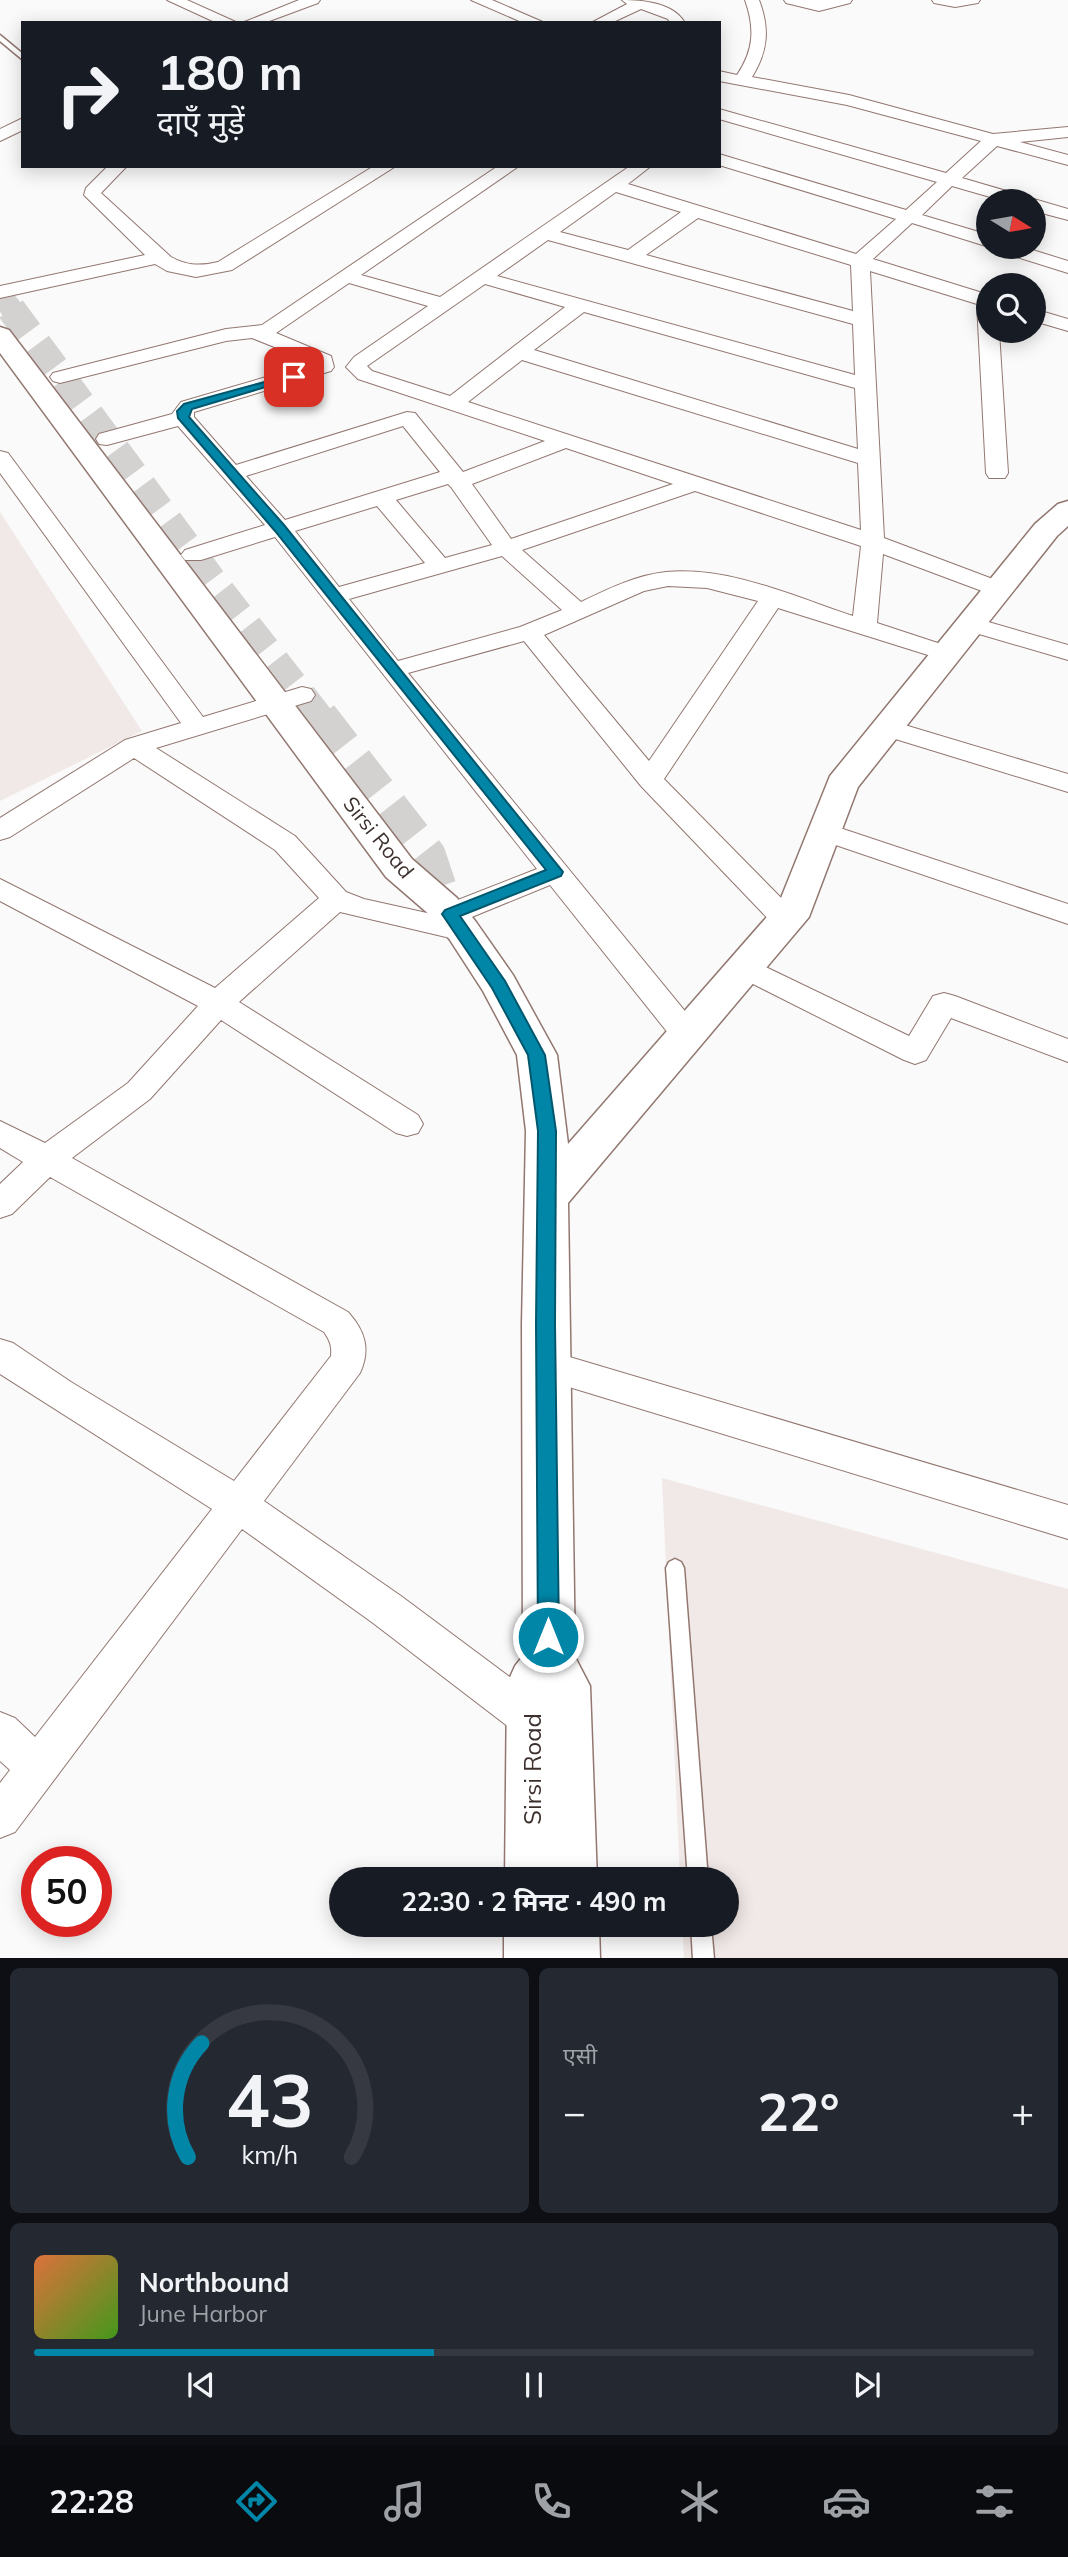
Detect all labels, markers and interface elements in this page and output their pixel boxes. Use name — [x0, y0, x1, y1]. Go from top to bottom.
text: 180 m — [157, 41, 303, 102]
icon: right — [42, 49, 133, 140]
text: दाएँ मुड़ें — [157, 102, 245, 142]
north arrow — [976, 189, 1046, 259]
map controls — [976, 189, 1046, 343]
button: search — [976, 273, 1046, 343]
pin — [264, 347, 324, 407]
icon: arrive — [275, 358, 313, 396]
street label: Sirsi Road — [338, 791, 420, 883]
position arrow — [511, 1600, 585, 1674]
street label: Sirsi Road — [517, 1713, 547, 1825]
speed limit sign: 50 — [21, 1846, 112, 1937]
text: 22:30 · 2 मिनट · 490 m — [402, 1885, 667, 1918]
text: एसी — [563, 2041, 597, 2070]
text: 43 — [226, 2054, 313, 2145]
text: 22° — [757, 2079, 840, 2144]
text: − — [563, 2088, 586, 2136]
text: + — [1011, 2088, 1034, 2136]
text: km/h — [241, 2138, 298, 2169]
text: Northbound — [139, 2266, 289, 2299]
text: June Harbor — [139, 2299, 267, 2328]
icon: previous — [182, 2366, 220, 2404]
icon: pause — [515, 2366, 553, 2404]
icon: next — [848, 2366, 886, 2404]
icon: directions — [232, 2477, 281, 2526]
icon: music — [380, 2477, 429, 2526]
icon: phone — [527, 2477, 576, 2526]
icon: climate — [675, 2477, 724, 2526]
icon: car — [822, 2477, 871, 2526]
icon: filters — [970, 2477, 1019, 2526]
text: 22:28 — [49, 2481, 134, 2521]

